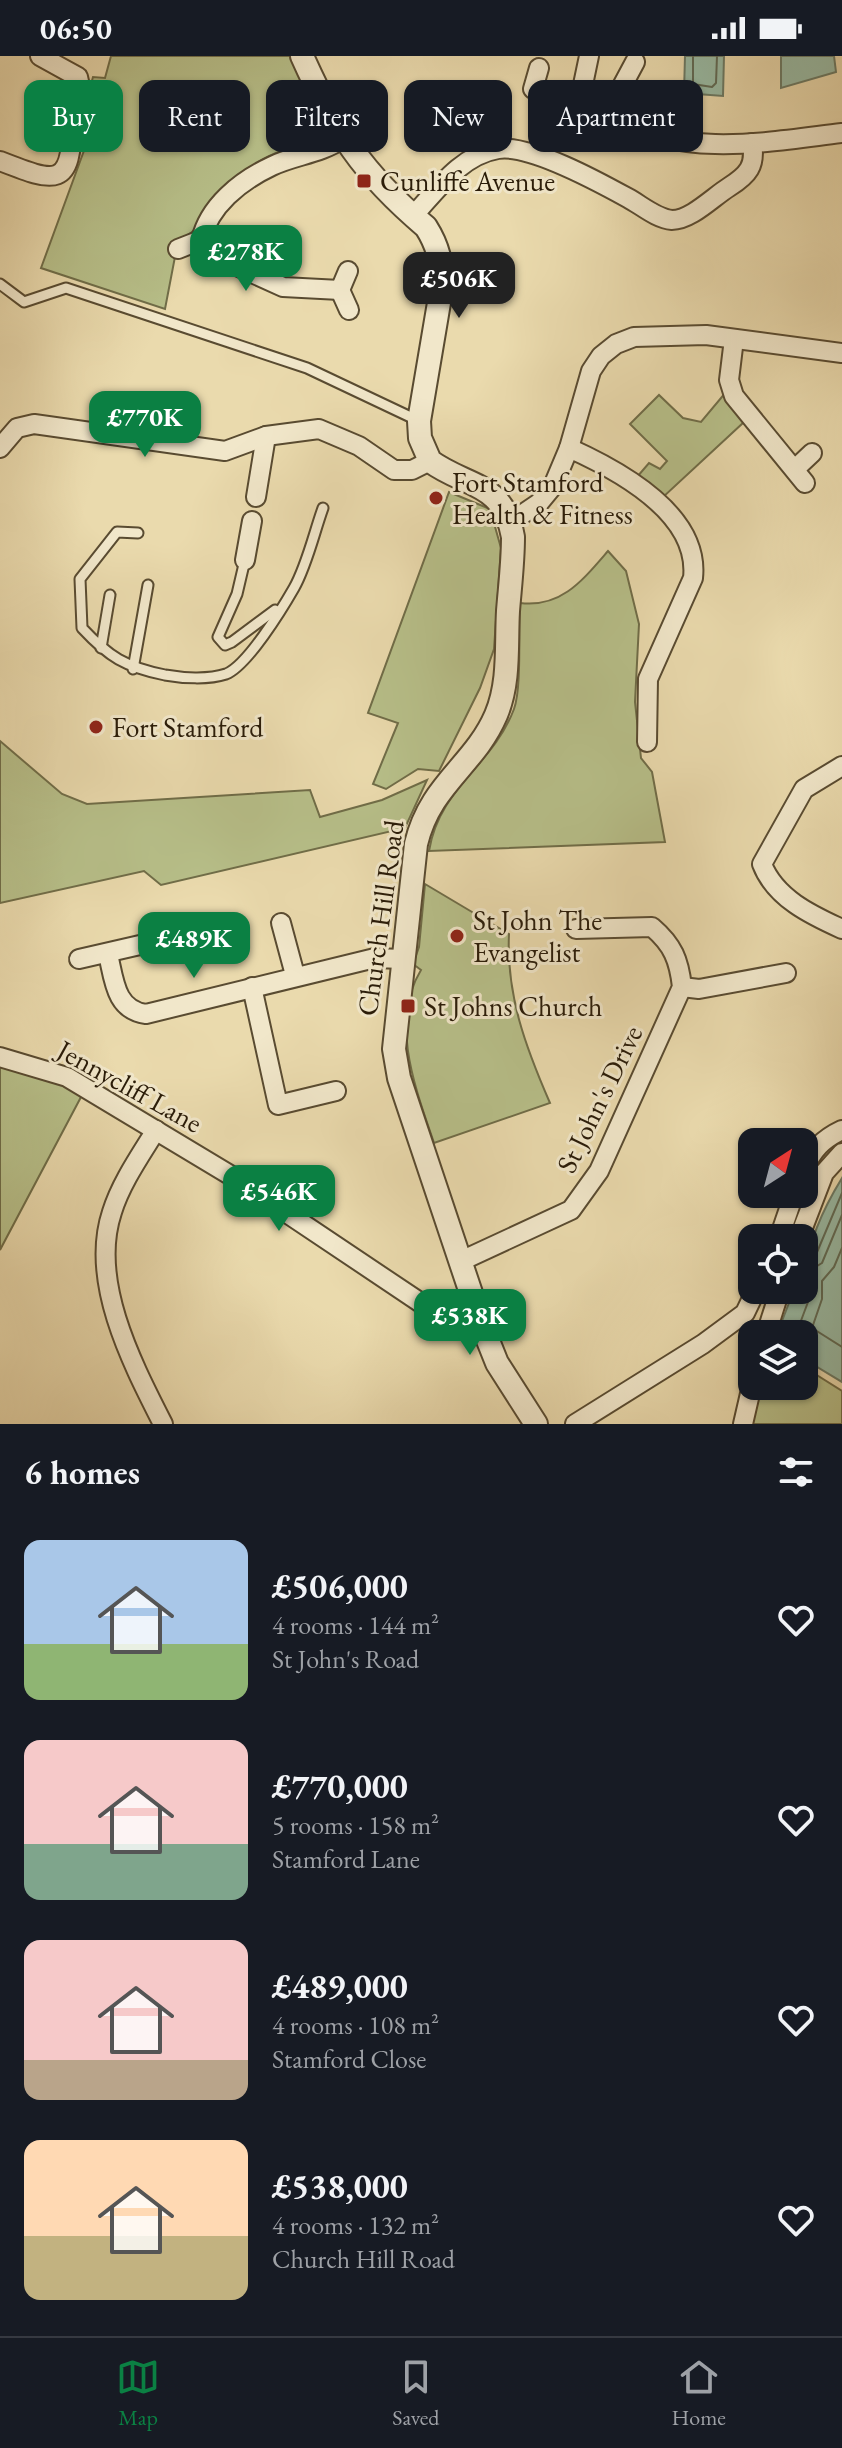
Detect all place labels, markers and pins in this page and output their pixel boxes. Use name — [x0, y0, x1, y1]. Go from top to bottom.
place label: Cunliffe Avenue — [380, 163, 555, 199]
marker: Cunliffe Avenue — [355, 172, 373, 190]
pin: £278K — [190, 225, 302, 293]
pin: £506K — [403, 252, 515, 320]
pin: £770K — [89, 391, 201, 459]
place label: Fort Stamford Health & Fitness — [452, 464, 633, 532]
marker: Fort Stamford Health & Fitness — [427, 489, 445, 507]
place label: Fort Stamford — [112, 709, 264, 745]
marker: Fort Stamford — [87, 718, 105, 736]
place label: St John The Evangelist — [473, 902, 602, 970]
pin: £489K — [138, 912, 250, 980]
marker: St John The Evangelist — [448, 927, 466, 945]
place label: St Johns Church — [424, 988, 602, 1024]
marker: St Johns Church — [399, 997, 417, 1015]
pin: £546K — [223, 1165, 335, 1233]
pin: £538K — [414, 1289, 526, 1357]

